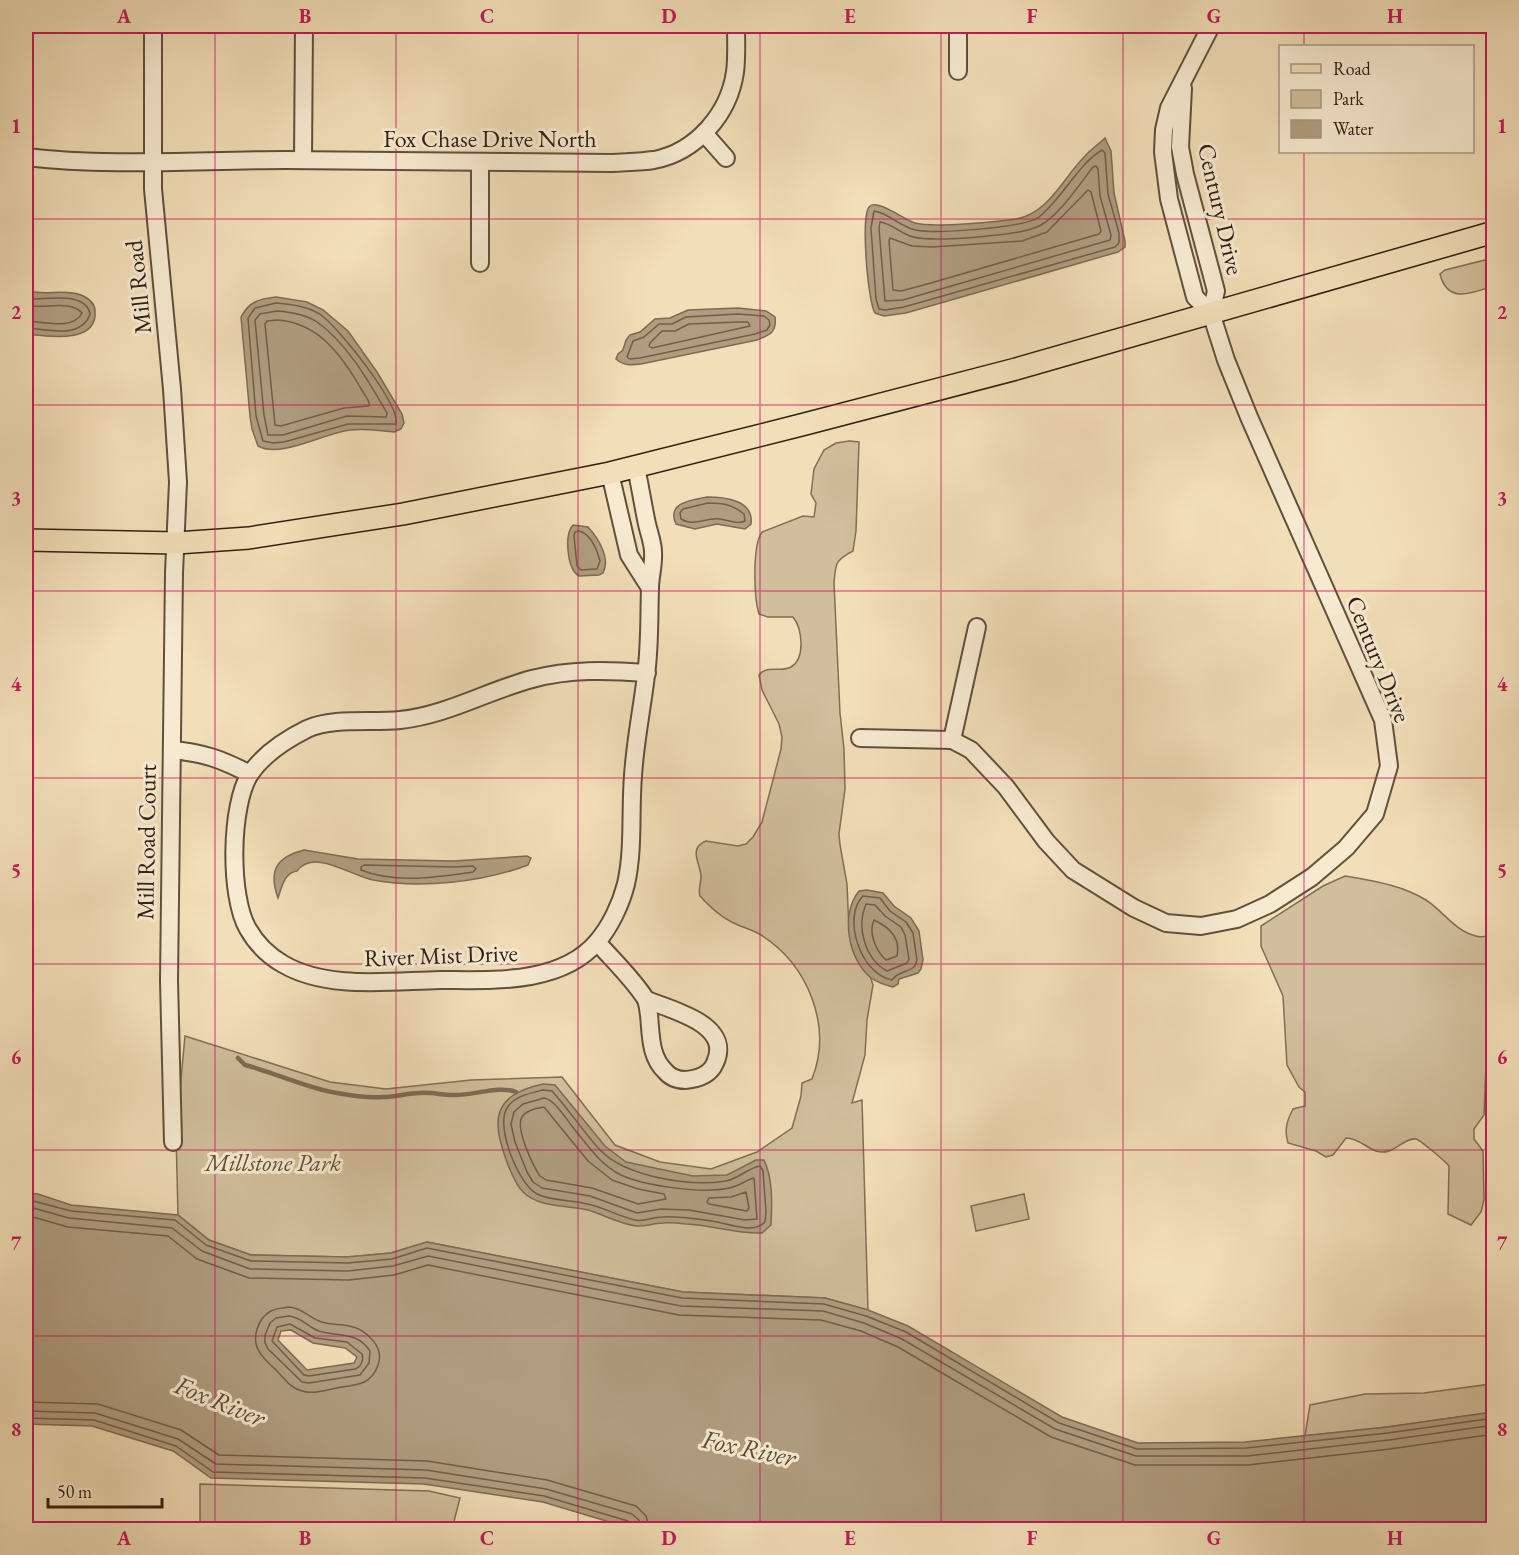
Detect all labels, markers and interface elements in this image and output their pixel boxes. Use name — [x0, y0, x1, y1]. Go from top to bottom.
text: A — [116, 3, 132, 29]
text: B — [299, 3, 311, 29]
text: C — [480, 3, 494, 29]
text: D — [661, 3, 677, 29]
text: E — [844, 3, 856, 29]
text: F — [1027, 3, 1038, 29]
text: G — [1207, 3, 1221, 29]
text: H — [1387, 3, 1403, 29]
legend — [1279, 45, 1474, 153]
text: Road — [1333, 57, 1372, 80]
text: Park — [1333, 87, 1364, 110]
text: 1 — [11, 113, 21, 139]
text: 1 — [1497, 113, 1507, 139]
text: Water — [1333, 117, 1374, 140]
street label: Fox Chase Drive North — [383, 123, 597, 154]
street label: Century Drive — [1191, 140, 1251, 278]
street label: Mill Road — [118, 238, 158, 335]
text: 2 — [11, 299, 22, 325]
text: 2 — [1497, 299, 1508, 325]
text: 3 — [11, 485, 21, 511]
text: 3 — [1497, 485, 1507, 511]
street label: Century Drive — [1340, 591, 1418, 727]
text: 4 — [11, 671, 22, 697]
text: 4 — [1497, 671, 1508, 697]
street label: Mill Road Court — [129, 763, 163, 920]
text: 5 — [11, 857, 21, 883]
text: 5 — [1497, 857, 1507, 883]
street label: River Mist Drive — [364, 937, 518, 973]
text: 6 — [11, 1044, 22, 1070]
text: 6 — [1497, 1044, 1508, 1070]
park label: Millstone Park — [203, 1147, 341, 1178]
text: 7 — [11, 1230, 22, 1256]
text: 7 — [1497, 1230, 1508, 1256]
water label: Fox River — [169, 1367, 271, 1435]
text: 8 — [11, 1416, 21, 1442]
text: 8 — [1497, 1416, 1507, 1442]
water label: Fox River — [698, 1421, 800, 1475]
scale bar — [48, 1471, 162, 1509]
text: 50 m — [57, 1480, 92, 1503]
text: A — [116, 1525, 132, 1551]
text: B — [299, 1525, 311, 1551]
text: C — [480, 1525, 494, 1551]
text: D — [661, 1525, 677, 1551]
text: E — [844, 1525, 856, 1551]
text: F — [1027, 1525, 1038, 1551]
text: G — [1207, 1525, 1221, 1551]
text: H — [1387, 1525, 1403, 1551]

